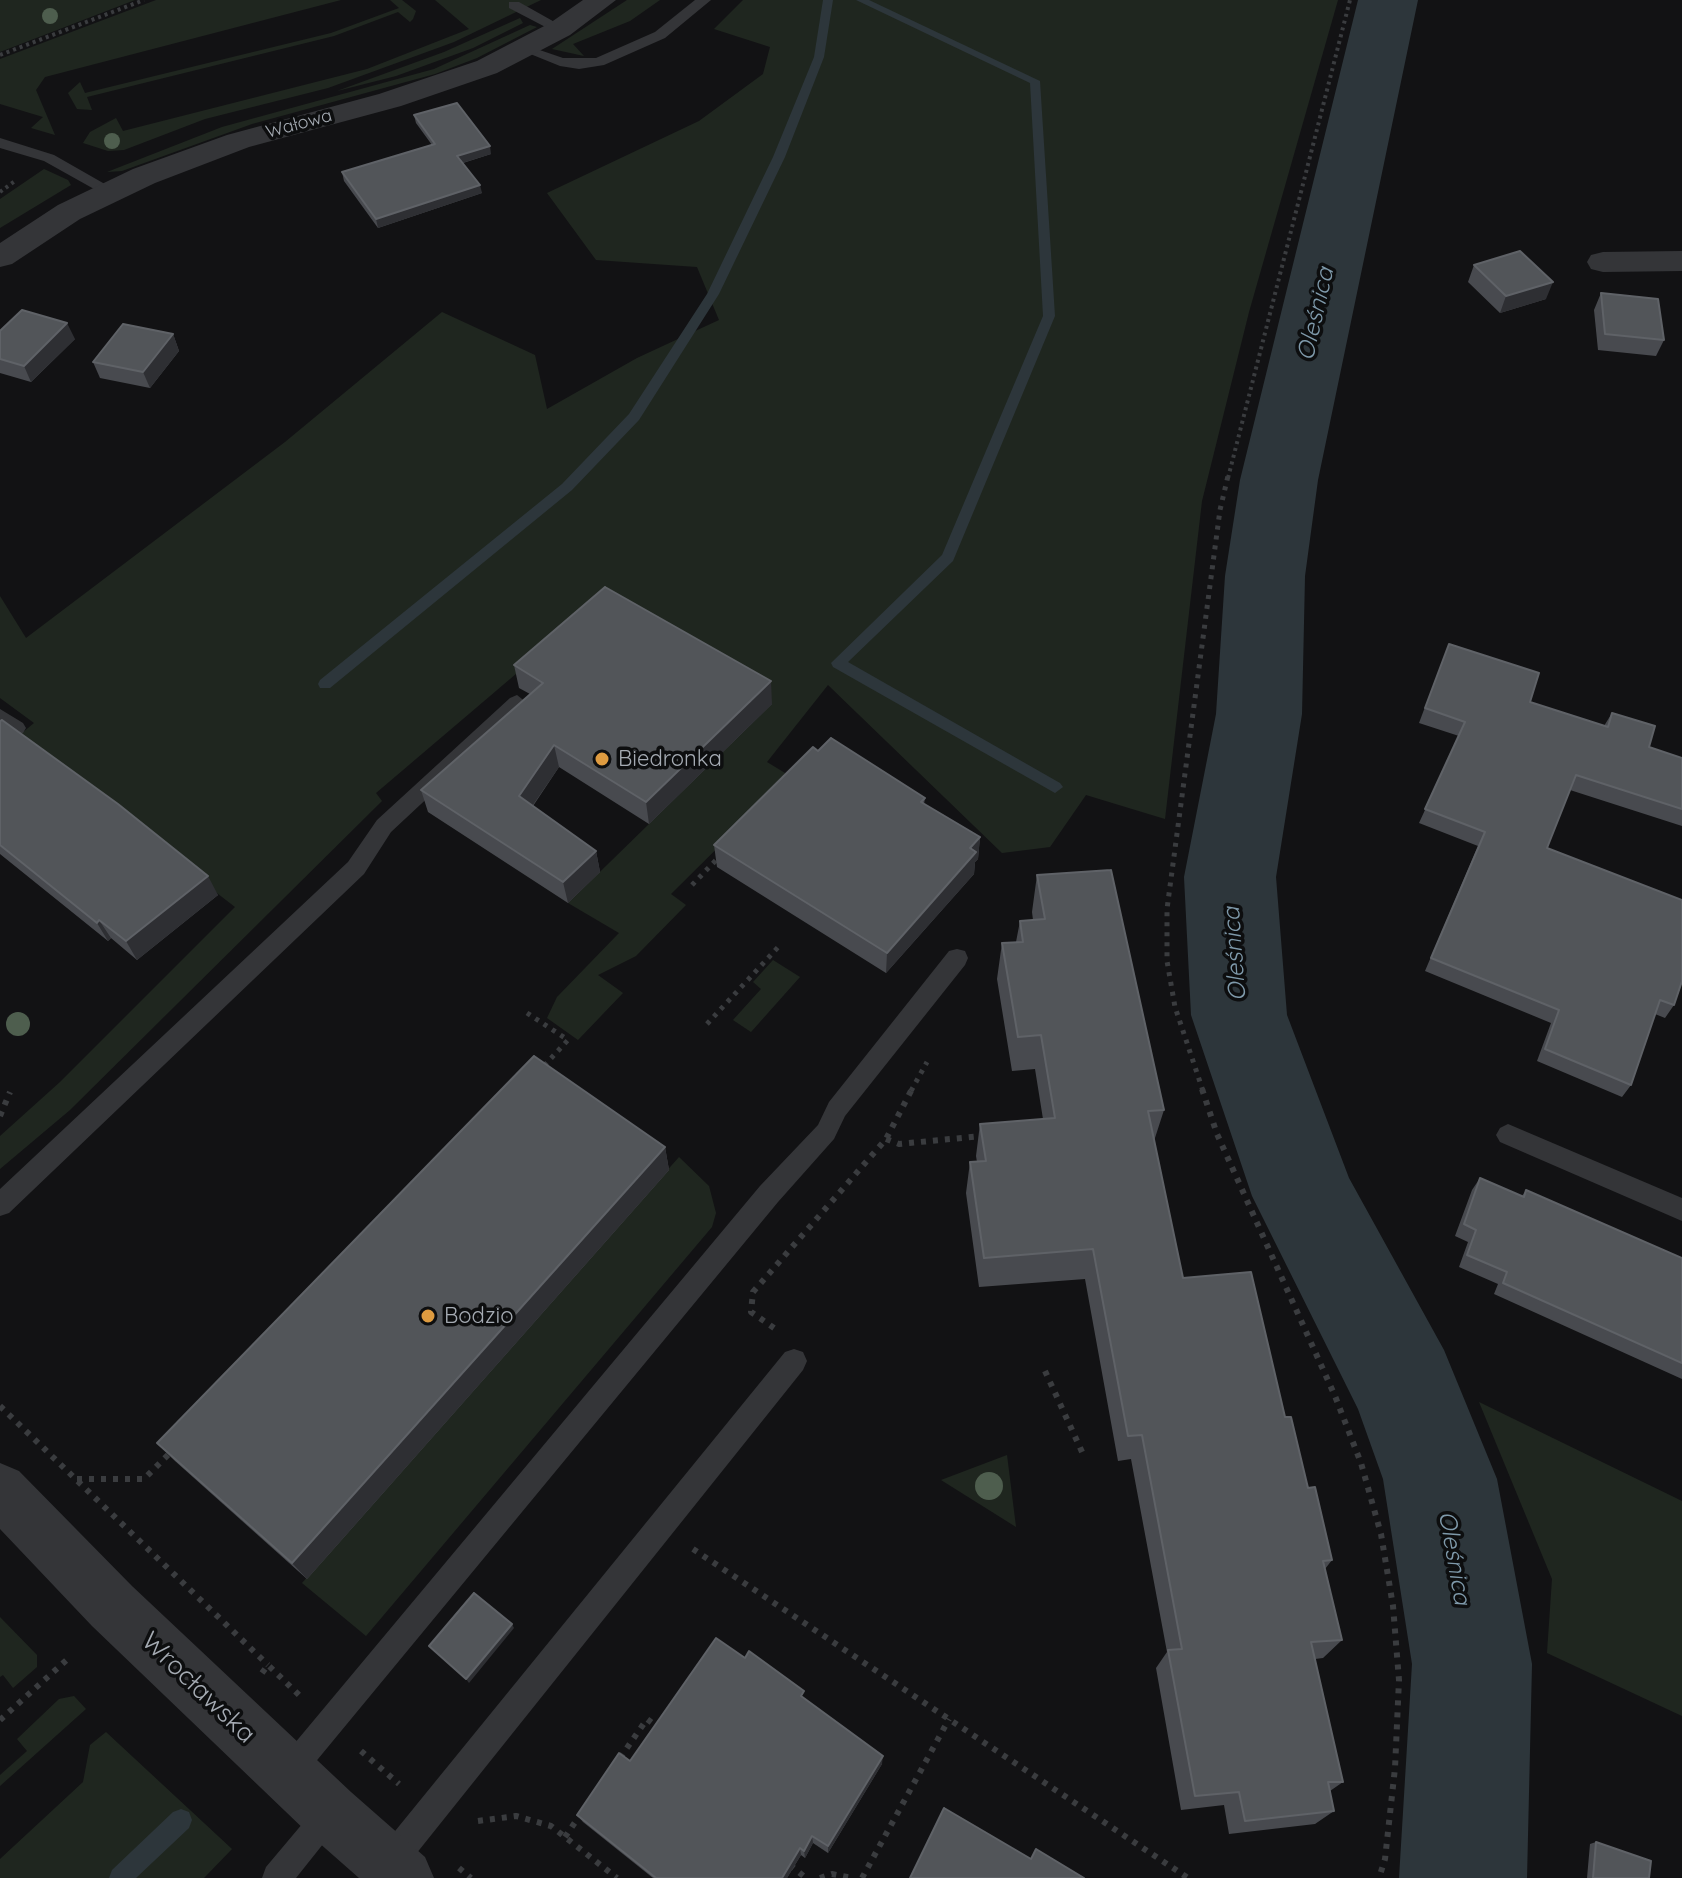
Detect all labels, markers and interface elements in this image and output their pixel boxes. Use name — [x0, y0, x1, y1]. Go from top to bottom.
street label: Wałowa — [264, 105, 334, 143]
water label: Oleśnica — [1291, 265, 1341, 363]
place label: Biedronka — [618, 746, 722, 772]
marker: Biedronka — [593, 750, 611, 768]
water label: Oleśnica — [1217, 906, 1253, 1002]
place label: Bodzio — [444, 1303, 513, 1329]
marker: Bodzio — [419, 1307, 437, 1325]
water label: Oleśnica — [1432, 1509, 1476, 1607]
street label: Wrocławska — [134, 1626, 262, 1750]

